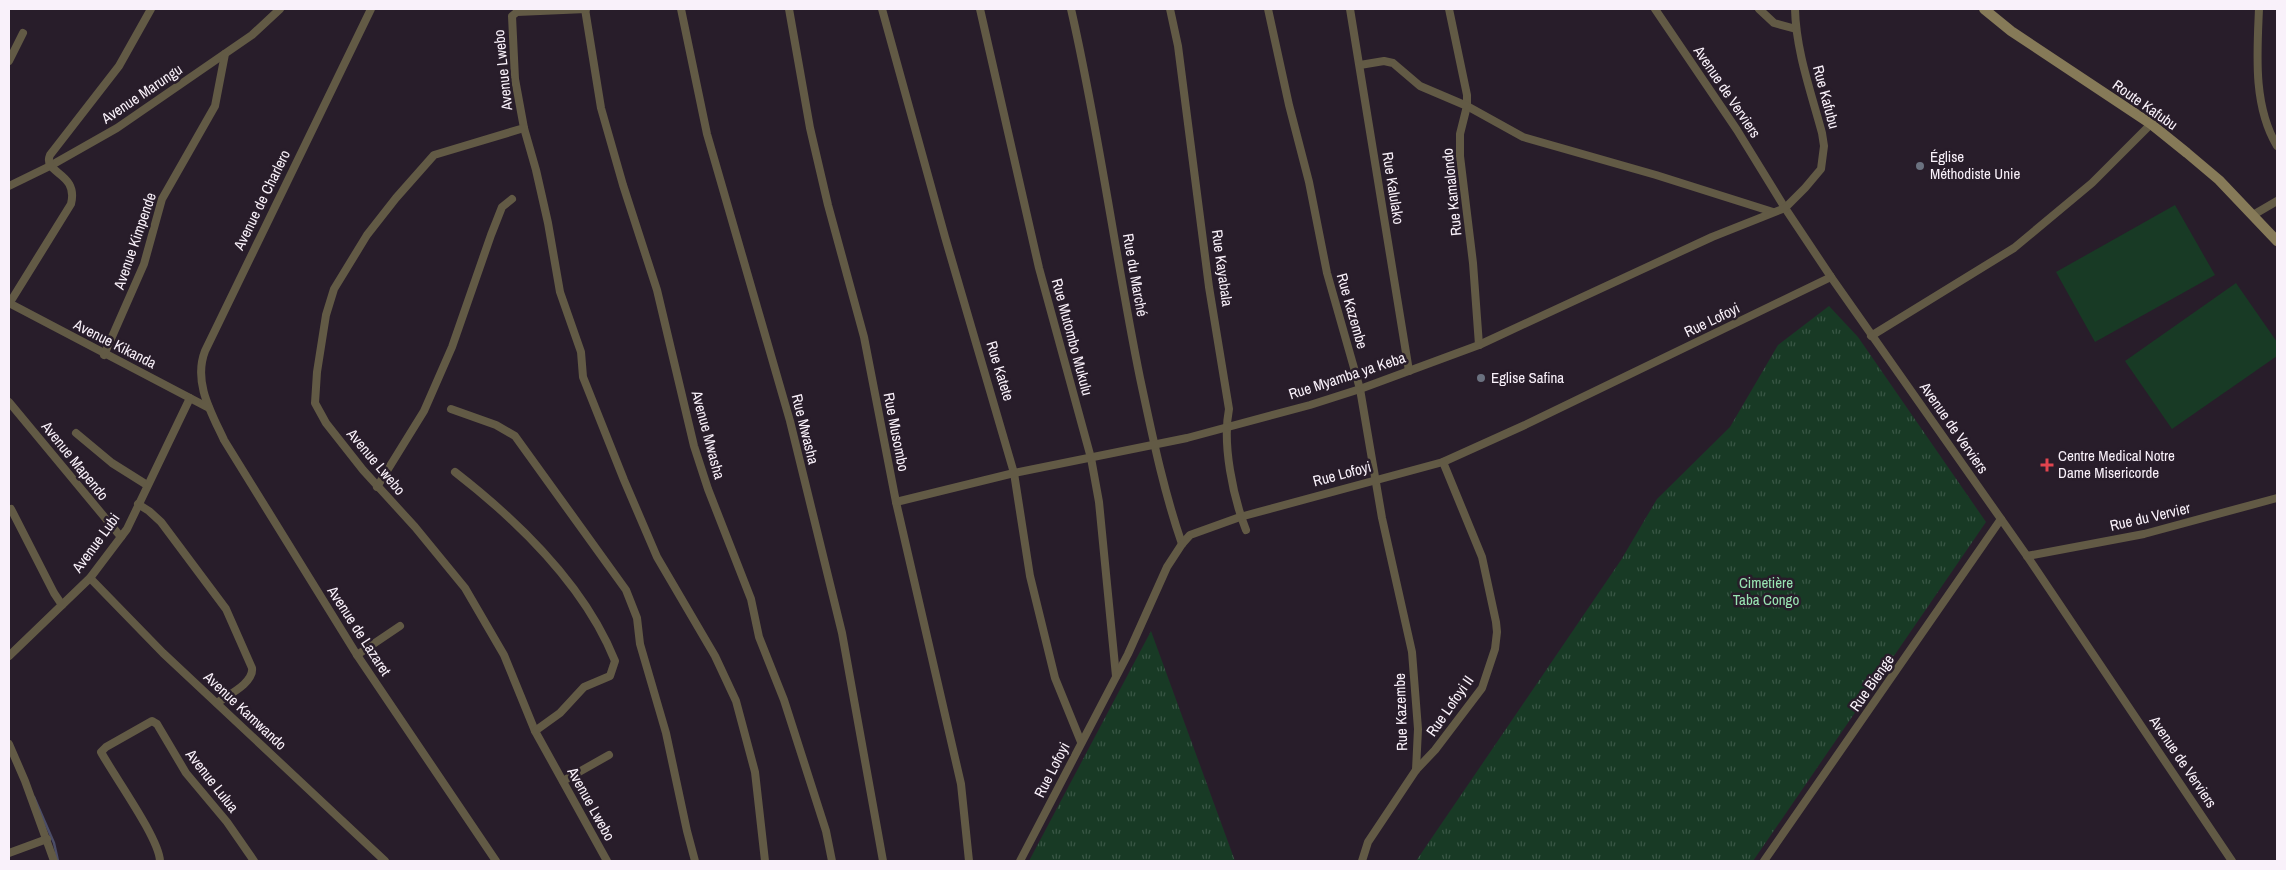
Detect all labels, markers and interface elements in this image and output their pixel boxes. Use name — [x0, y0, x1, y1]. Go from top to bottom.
street label: Avenue Lwebo — [488, 28, 517, 113]
street label: Avenue de Verviers — [1688, 41, 1766, 142]
street label: Avenue Marungu — [96, 59, 186, 129]
street label: Rue Kafubu — [1808, 63, 1845, 131]
street label: Route Kafubu — [2108, 74, 2182, 135]
street label: Avenue de Charlero — [228, 146, 295, 254]
place label: Église Méthodiste Unie — [1930, 146, 2020, 184]
street label: Rue Kamalondo — [1436, 147, 1467, 237]
street label: Rue Kalulako — [1377, 150, 1410, 226]
marker: Église Méthodiste Unie — [1914, 160, 1926, 172]
street label: Avenue Kimpende — [108, 190, 161, 293]
street label: Rue Kayabala — [1207, 228, 1238, 308]
street label: Rue du Marché — [1118, 232, 1153, 318]
street label: Rue Kazembe — [1332, 271, 1373, 351]
street label: Rue Mutombo Mukulu — [1047, 276, 1098, 398]
street label: Rue Lofoyi — [1680, 297, 1743, 342]
street label: Avenue Kikanda — [69, 313, 160, 373]
street label: Rue Katete — [981, 338, 1020, 404]
street label: Rue Myamba ya Keba — [1286, 347, 1408, 404]
place label: Eglise Safina — [1491, 367, 1564, 388]
marker: Eglise Safina — [1475, 372, 1487, 384]
street label: Avenue de Verviers — [1915, 377, 1994, 478]
street label: Avenue Mwasha — [686, 387, 730, 482]
street label: Rue Musombo — [879, 391, 914, 473]
street label: Rue Mwasha — [787, 392, 824, 466]
street label: Avenue Mapendo — [36, 416, 114, 505]
street label: Avenue Lwebo — [342, 423, 411, 500]
place label: Centre Medical Notre Dame Misericorde — [2058, 445, 2175, 483]
street label: Rue Lofoyi — [1310, 456, 1373, 491]
marker: Centre Medical Notre Dame Misericorde — [2040, 458, 2054, 472]
street label: Rue du Vervier — [2108, 497, 2192, 536]
street label: Avenue Lubi — [66, 509, 124, 578]
park label: Cimetière Taba Congo — [1733, 572, 1799, 610]
street label: Avenue de Lazaret — [322, 581, 397, 680]
street label: Rue Bienge — [1844, 650, 1899, 715]
street label: Avenue Kamwando — [199, 666, 292, 755]
street label: Rue Lofoyi II — [1421, 671, 1478, 740]
street label: Rue Kazembe — [1389, 673, 1412, 751]
street label: Avenue de Verviers — [2144, 711, 2222, 812]
street label: Rue Lofoyi — [1029, 738, 1074, 801]
street label: Avenue Lulua — [180, 744, 244, 817]
street label: Avenue Lwebo — [562, 762, 620, 844]

